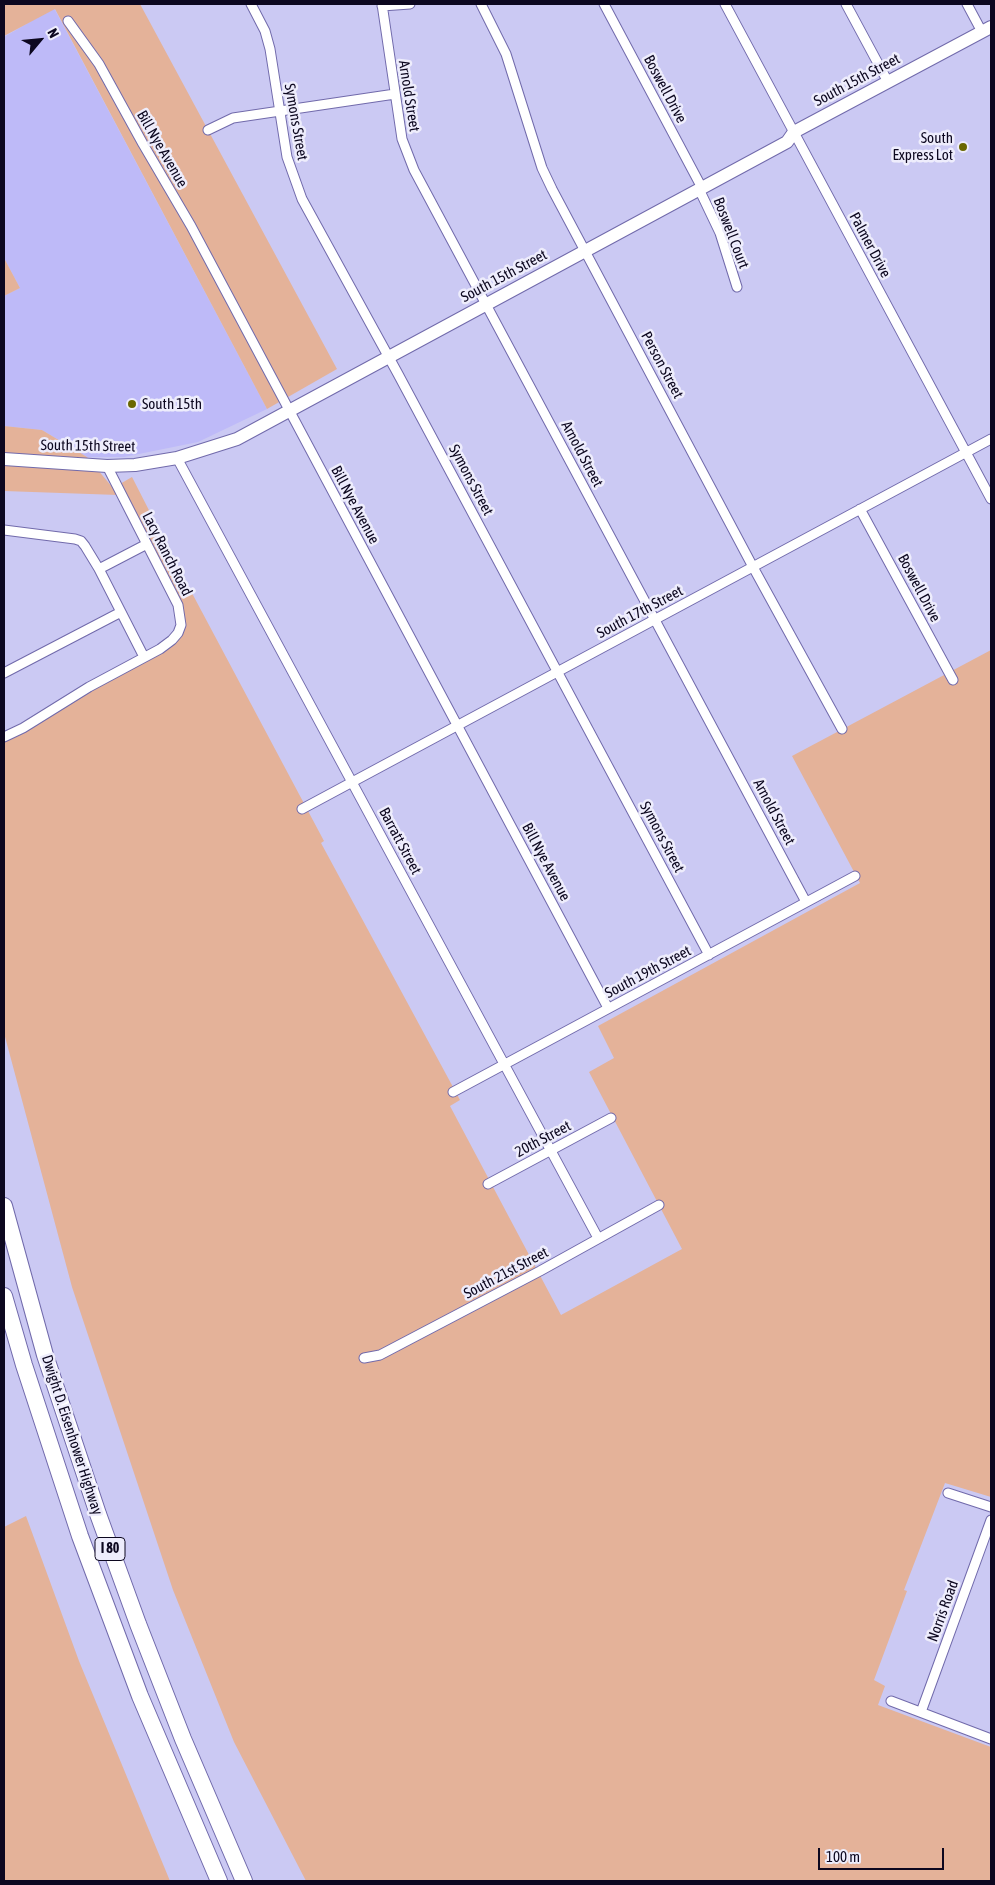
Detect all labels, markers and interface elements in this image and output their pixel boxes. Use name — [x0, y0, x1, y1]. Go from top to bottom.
north arrow — [15, 15, 65, 65]
text: N — [44, 26, 62, 40]
street label: South 15th Street — [811, 50, 903, 110]
street label: Boswell Drive — [640, 52, 690, 126]
street label: Arnold Street — [394, 59, 424, 133]
street label: Symons Street — [280, 82, 312, 162]
street label: Bill Nye Avenue — [133, 107, 191, 191]
place label: South Express Lot — [892, 129, 953, 164]
marker: South Express Lot — [957, 141, 969, 153]
street label: Boswell Court — [709, 195, 753, 271]
street label: Palmer Drive — [845, 209, 895, 281]
street label: South 15th Street — [458, 246, 550, 306]
street label: Person Street — [637, 329, 687, 401]
place label: South 15th — [142, 395, 202, 413]
marker: South 15th — [126, 398, 138, 410]
street label: Arnold Street — [557, 418, 607, 490]
street label: South 15th Street — [40, 436, 136, 456]
street label: Symons Street — [445, 441, 497, 519]
street label: Bill Nye Avenue — [327, 463, 383, 547]
street label: Lacy Ranch Road — [138, 509, 196, 599]
street label: Boswell Drive — [894, 551, 944, 625]
street label: South 17th Street — [594, 582, 686, 642]
street label: Arnold Street — [749, 776, 799, 848]
street label: Symons Street — [636, 798, 688, 876]
street label: Barratt Street — [375, 804, 425, 878]
street label: Bill Nye Avenue — [518, 820, 574, 904]
street label: South 19th Street — [602, 942, 694, 1002]
street label: 20th Street — [512, 1117, 574, 1161]
street label: South 21st Street — [461, 1243, 551, 1303]
street label: Dwight D. Eisenhower Highway — [38, 1353, 106, 1517]
road number: I 80 — [95, 1538, 125, 1560]
street label: Norris Road — [924, 1578, 962, 1644]
scale bar — [820, 1838, 946, 1870]
text: 100 m — [826, 1848, 860, 1865]

